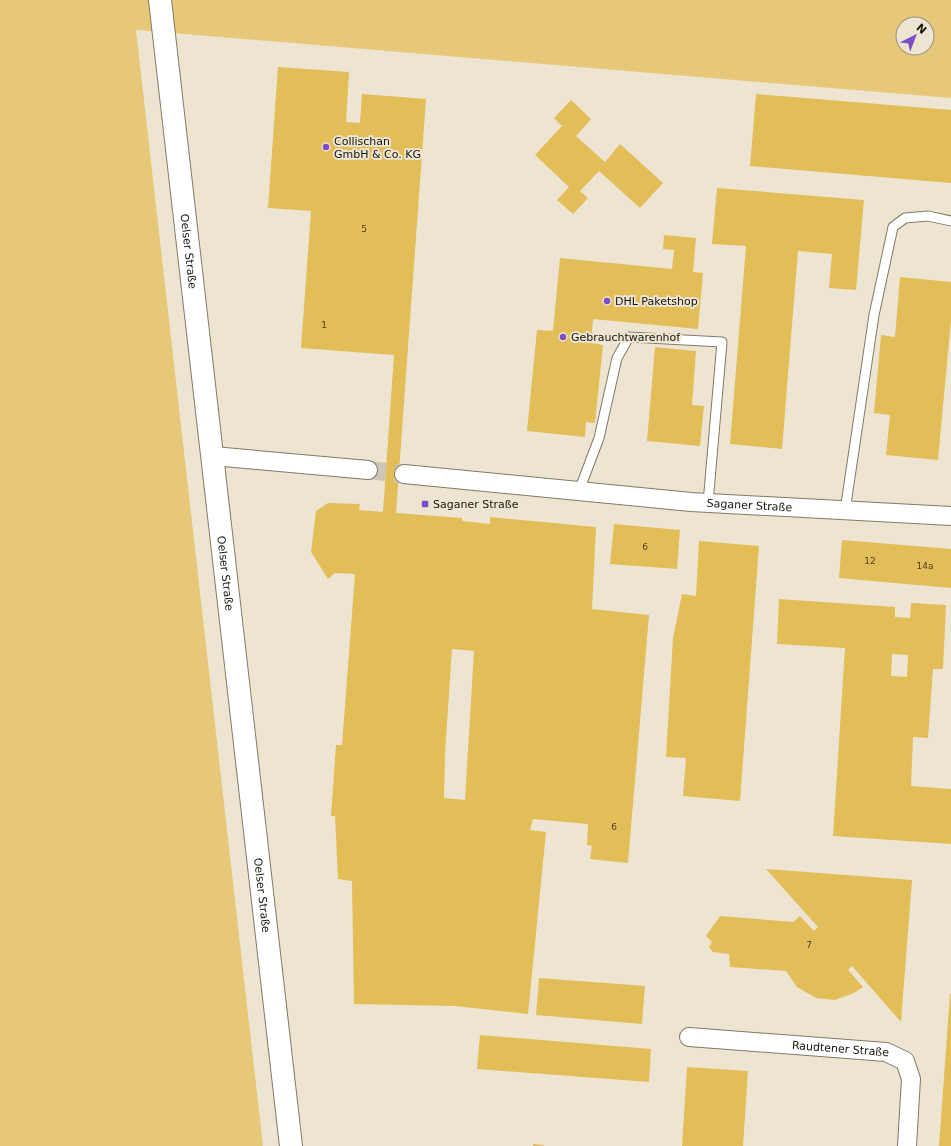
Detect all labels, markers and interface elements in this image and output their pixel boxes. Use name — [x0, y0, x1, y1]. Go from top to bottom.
north arrow — [895, 16, 935, 56]
text: N — [914, 21, 929, 37]
place label: Collischan GmbH & Co. KG — [334, 135, 421, 161]
marker: Collischan GmbH & Co. KG — [321, 142, 331, 152]
street label: Oelser Straße — [177, 213, 199, 290]
house number: 5 — [361, 224, 367, 234]
place label: DHL Paketshop — [615, 295, 698, 308]
marker: DHL Paketshop — [602, 296, 612, 306]
house number: 1 — [321, 320, 327, 330]
place label: Gebrauchtwarenhof — [571, 331, 681, 344]
marker: Gebrauchtwarenhof — [558, 332, 568, 342]
street label: Saganer Straße — [706, 497, 793, 514]
place label: Saganer Straße — [433, 498, 519, 511]
marker: Saganer Straße — [420, 499, 430, 509]
street label: Oelser Straße — [214, 535, 236, 612]
house number: 6 — [642, 542, 648, 552]
house number: 12 — [864, 556, 876, 566]
house number: 14a — [917, 561, 933, 571]
house number: 6 — [611, 822, 617, 832]
street label: Oelser Straße — [251, 857, 273, 934]
house number: 7 — [806, 940, 812, 950]
street label: Raudtener Straße — [791, 1039, 890, 1059]

